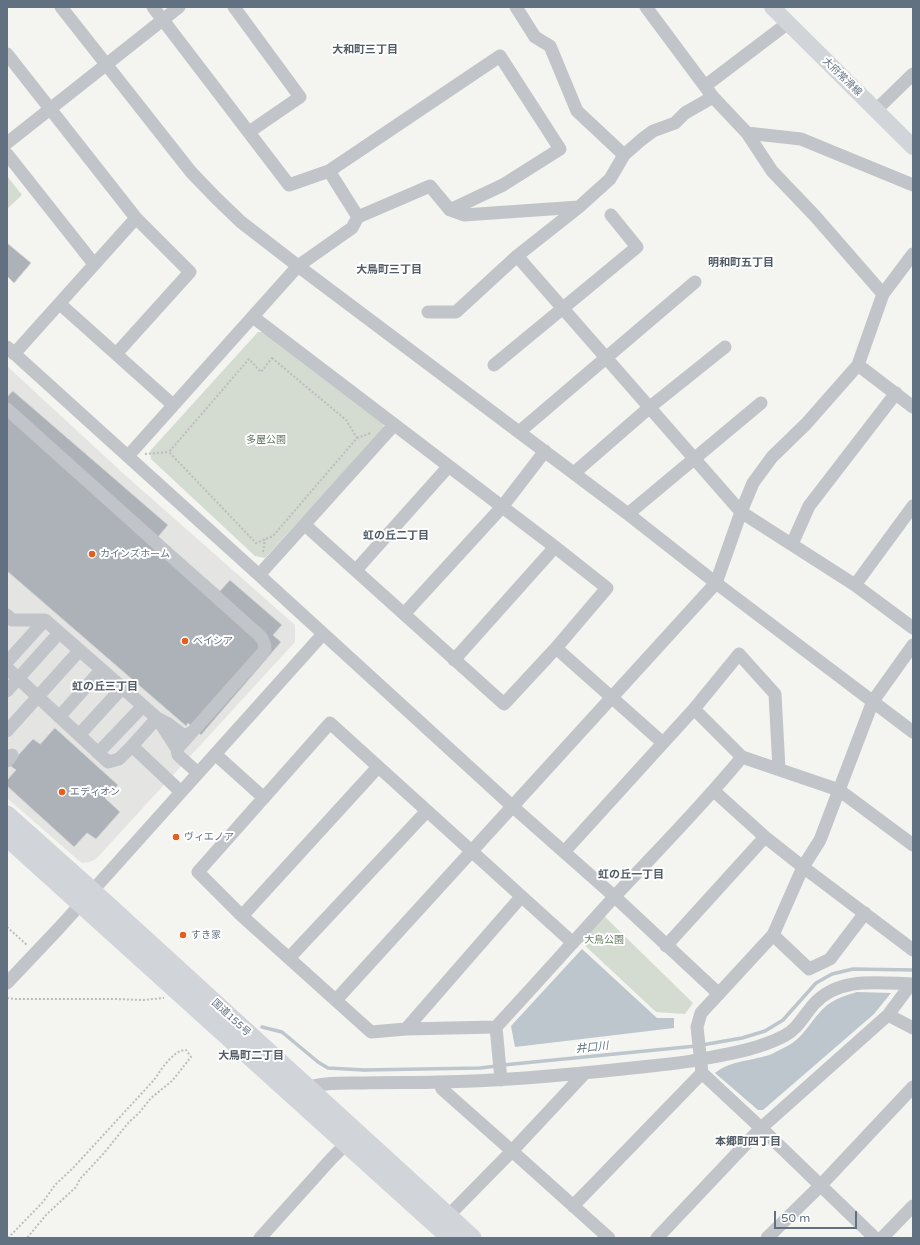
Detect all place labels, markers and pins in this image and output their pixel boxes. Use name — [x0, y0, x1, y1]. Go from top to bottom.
place label: カインズホーム — [100, 548, 170, 560]
marker: カインズホーム — [87, 549, 97, 559]
place label: ベイシア — [193, 635, 233, 647]
marker: ベイシア — [180, 636, 190, 646]
place label: エディオン — [70, 786, 120, 798]
marker: エディオン — [57, 787, 67, 797]
place label: ヴィエノア — [184, 831, 234, 843]
marker: ヴィエノア — [171, 832, 181, 842]
place label: すき家 — [191, 929, 221, 941]
marker: すき家 — [178, 930, 188, 940]

